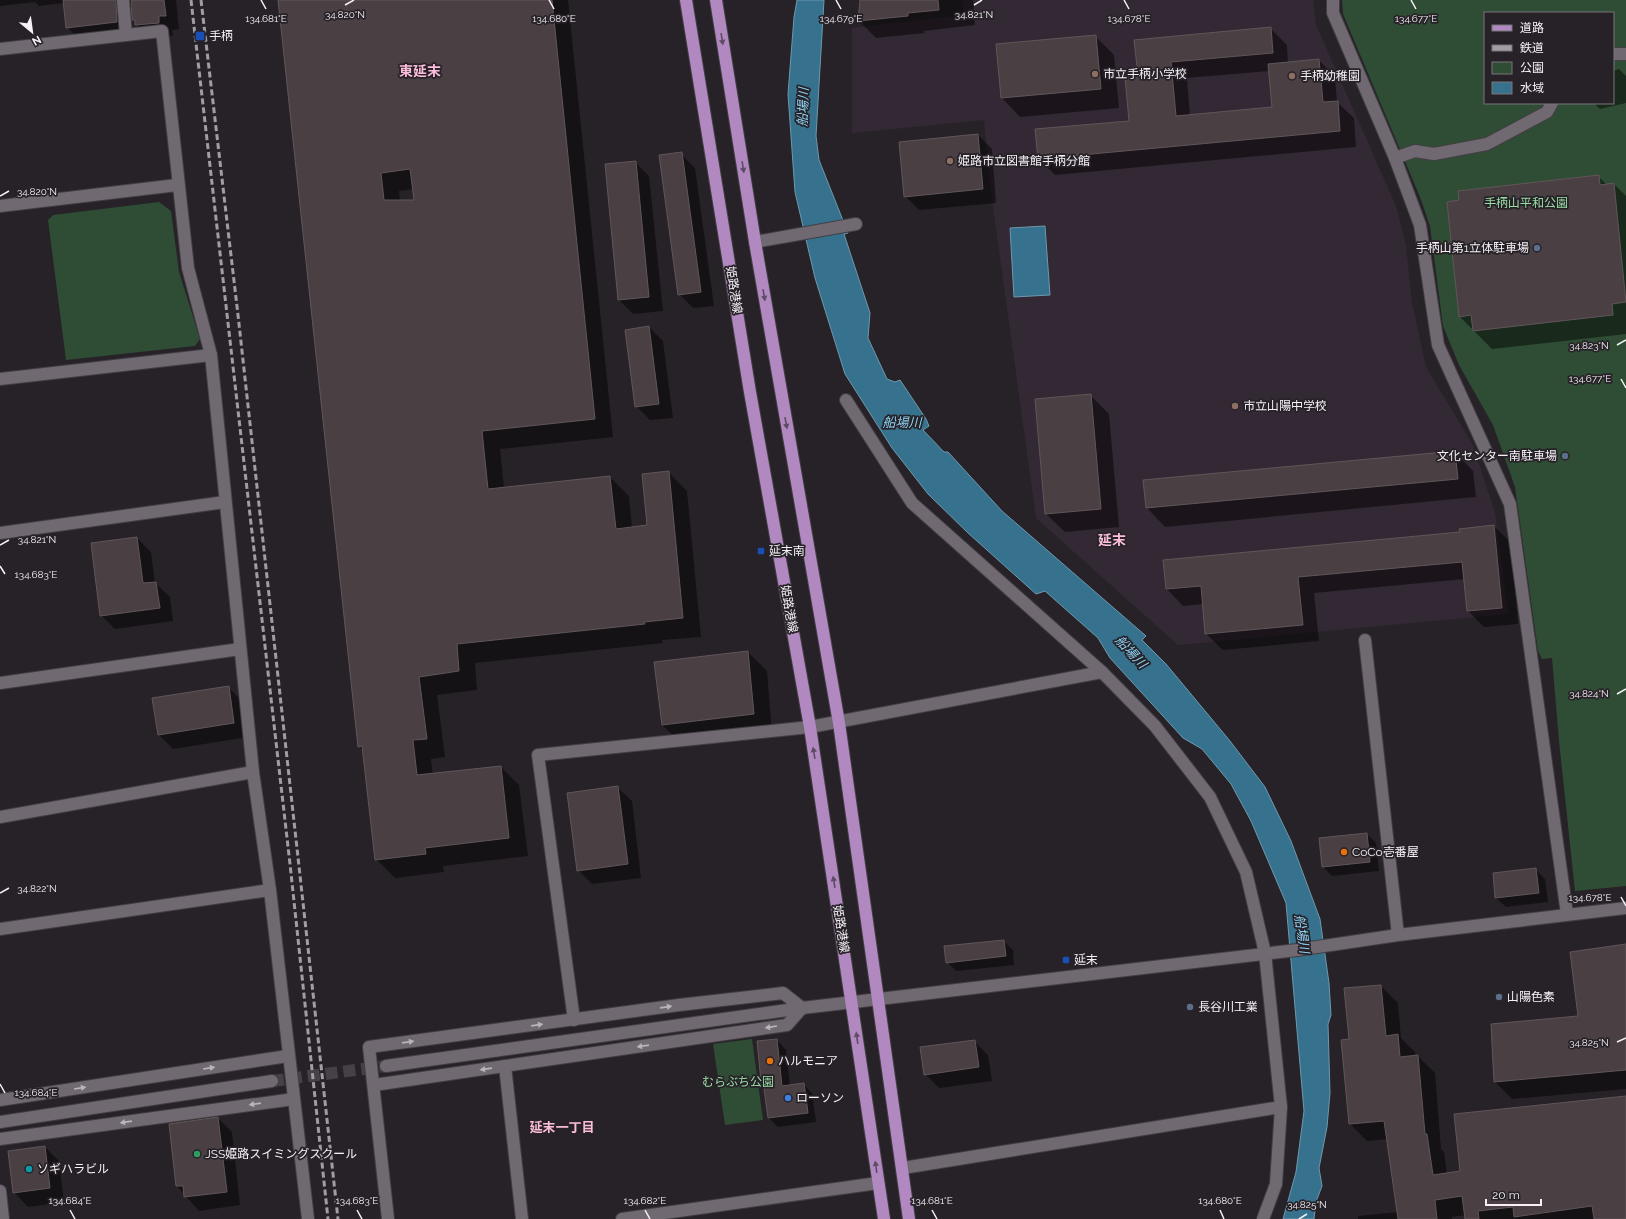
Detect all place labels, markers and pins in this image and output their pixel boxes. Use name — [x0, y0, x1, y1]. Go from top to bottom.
place label: 手柄 — [209, 29, 233, 43]
marker: 手柄 — [194, 30, 206, 42]
place label: 市立手柄小学校 — [1103, 67, 1187, 81]
marker: 市立手柄小学校 — [1090, 69, 1100, 79]
place label: 手柄幼稚園 — [1300, 69, 1360, 83]
marker: 手柄幼稚園 — [1287, 71, 1297, 81]
place label: 姫路市立図書館手柄分館 — [958, 154, 1090, 168]
marker: 姫路市立図書館手柄分館 — [945, 156, 955, 166]
place label: 手柄山第1立体駐車場 — [1416, 241, 1529, 255]
marker: 手柄山第1立体駐車場 — [1532, 243, 1542, 253]
place label: 市立山陽中学校 — [1243, 399, 1327, 413]
marker: 市立山陽中学校 — [1230, 401, 1240, 411]
place label: 文化センター南駐車場 — [1437, 449, 1557, 463]
marker: 文化センター南駐車場 — [1560, 451, 1570, 461]
place label: 延末南 — [769, 544, 805, 558]
marker: 延末南 — [756, 546, 766, 556]
place label: CoCo壱番屋 — [1352, 845, 1419, 859]
marker: CoCo壱番屋 — [1339, 847, 1349, 857]
place label: 延末 — [1074, 953, 1098, 967]
marker: 延末 — [1061, 955, 1071, 965]
place label: 山陽色素 — [1507, 990, 1555, 1004]
marker: 山陽色素 — [1494, 992, 1504, 1002]
place label: 長谷川工業 — [1198, 1000, 1258, 1014]
marker: 長谷川工業 — [1185, 1002, 1195, 1012]
place label: ハルモニア — [778, 1054, 838, 1068]
marker: ハルモニア — [765, 1056, 775, 1066]
place label: ローソン — [796, 1091, 844, 1105]
marker: ローソン — [783, 1093, 793, 1103]
place label: JSS姫路スイミングスクール — [205, 1147, 357, 1161]
marker: JSS姫路スイミングスクール — [192, 1149, 202, 1159]
place label: ソギハラビル — [37, 1162, 109, 1176]
marker: ソギハラビル — [24, 1164, 34, 1174]

